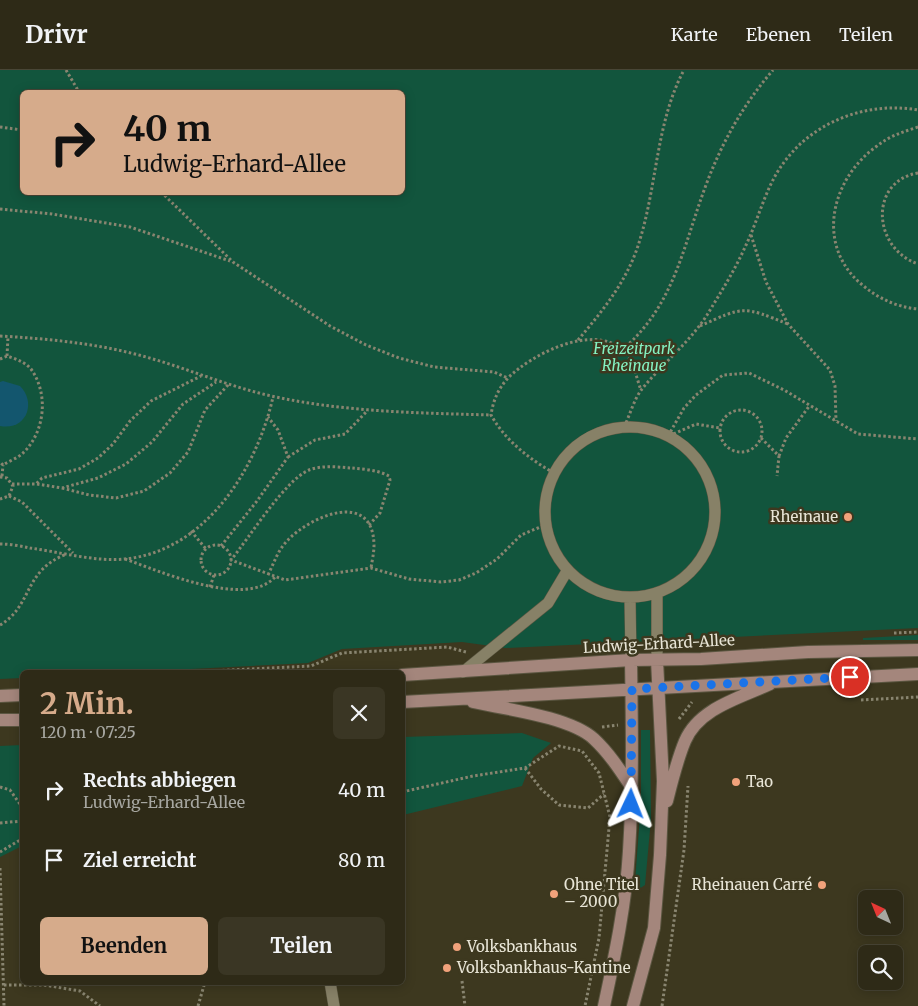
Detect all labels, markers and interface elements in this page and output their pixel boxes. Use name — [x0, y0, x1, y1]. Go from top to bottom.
text: Drivr — [25, 19, 88, 50]
text: Karte — [671, 23, 718, 46]
text: Ebenen — [746, 23, 811, 46]
text: Teilen — [839, 23, 893, 46]
text: 40 m — [123, 107, 211, 151]
icon: right — [40, 110, 105, 175]
text: Ludwig-Erhard-Allee — [123, 150, 346, 178]
park label: Freizeitpark Rheinaue — [592, 339, 676, 375]
place label: Rheinaue — [770, 507, 838, 526]
marker: Rheinaue — [842, 511, 854, 523]
street label: Ludwig-Erhard-Allee — [583, 630, 736, 657]
pin — [829, 656, 871, 698]
icon: arrive — [836, 663, 864, 691]
text: 2 Min. — [40, 684, 134, 722]
button: close — [333, 687, 385, 739]
text: 120 m · 07:25 — [40, 722, 136, 742]
text: Rechts abbiegen — [83, 768, 236, 792]
place label: Tao — [746, 772, 773, 791]
icon: right — [40, 776, 68, 804]
marker: Tao — [730, 776, 742, 788]
position arrow — [604, 777, 656, 829]
text: 40 m — [338, 778, 385, 802]
text: Ludwig-Erhard-Allee — [83, 792, 245, 812]
icon: arrive — [40, 846, 68, 874]
text: Ziel erreicht — [83, 848, 196, 872]
text: 80 m — [338, 848, 385, 872]
place label: Ohne Titel – 2000 — [564, 875, 639, 911]
place label: Rheinauen Carré — [692, 875, 812, 894]
marker: Rheinauen Carré — [816, 879, 828, 891]
marker: Ohne Titel – 2000 — [548, 888, 560, 900]
north arrow — [858, 890, 902, 935]
map controls — [858, 890, 903, 990]
button: Beenden — [40, 917, 208, 975]
button: Teilen — [218, 917, 385, 975]
place label: Volksbankhaus — [466, 937, 577, 956]
marker: Volksbankhaus — [451, 941, 463, 953]
button: search — [858, 945, 903, 990]
place label: Volksbankhaus-Kantine — [456, 958, 631, 977]
marker: Volksbankhaus-Kantine — [441, 962, 453, 974]

